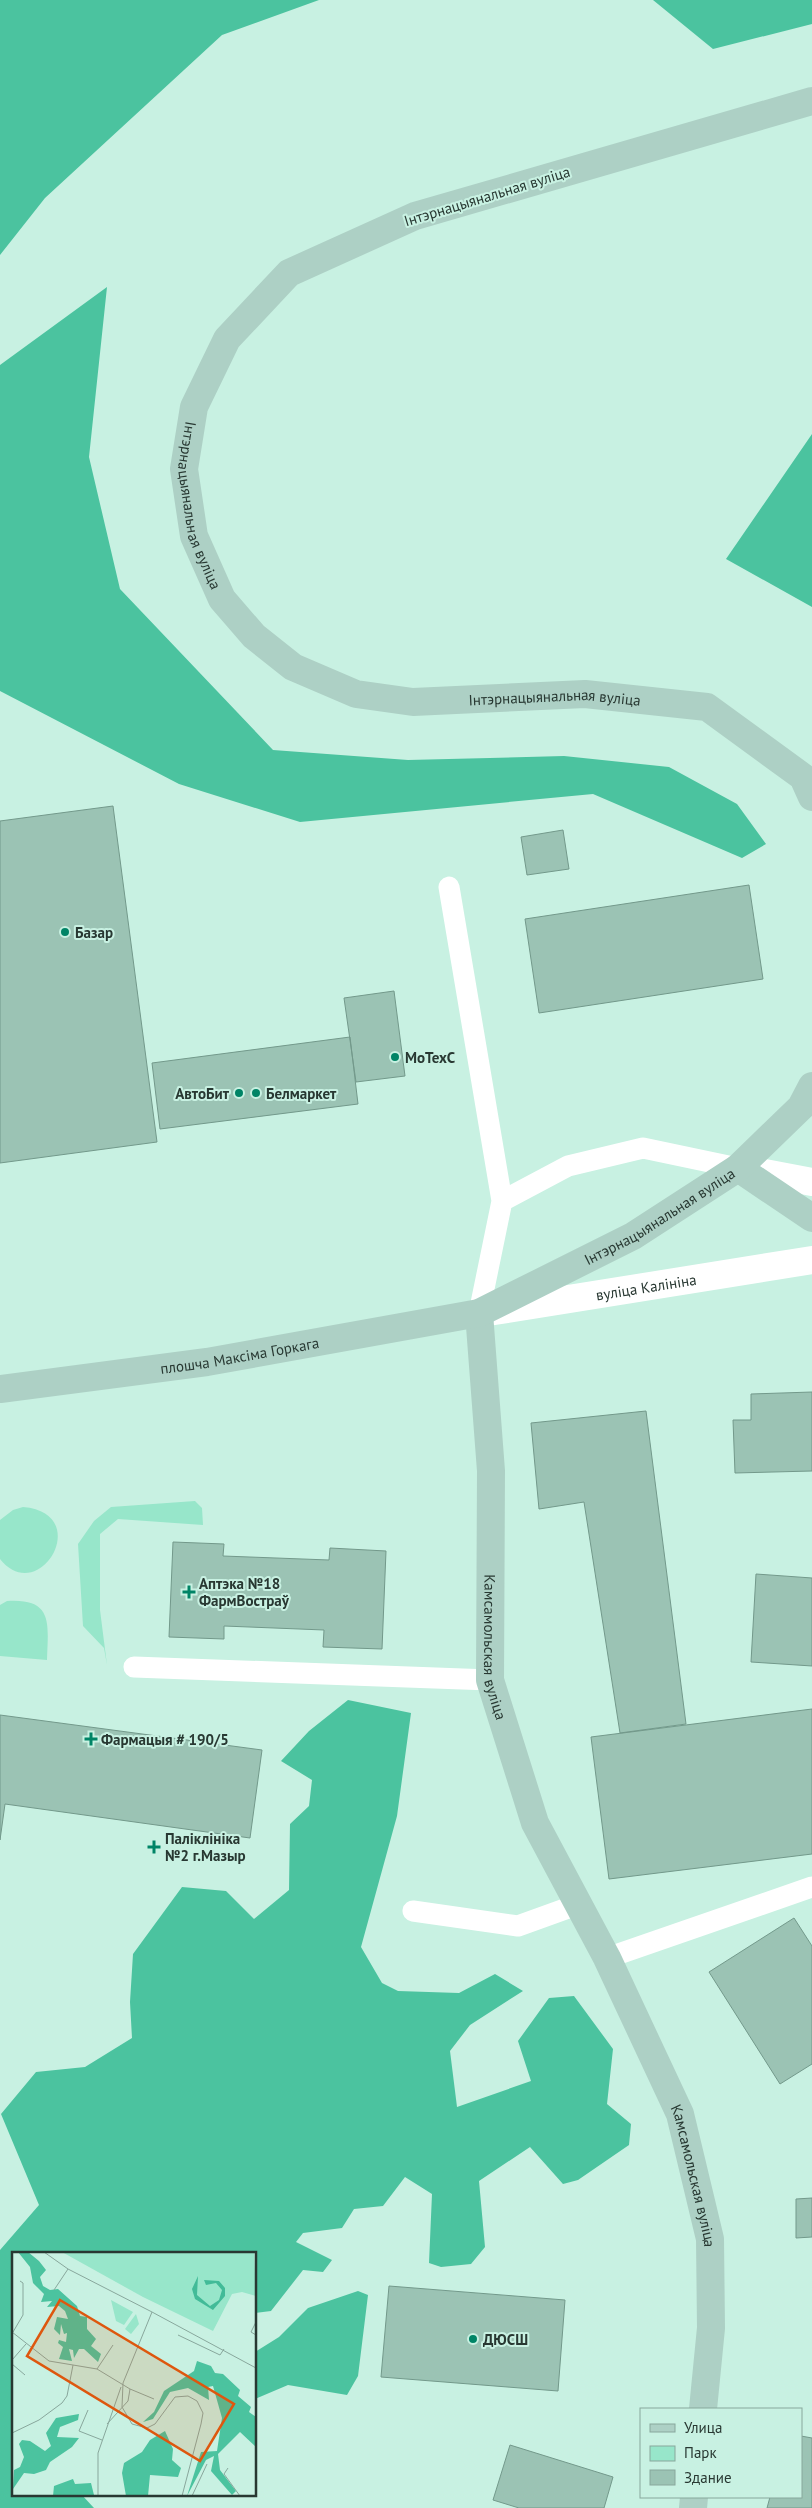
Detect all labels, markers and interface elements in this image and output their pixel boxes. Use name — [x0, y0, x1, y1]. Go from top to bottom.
street label: Інтэрнацыянальная вуліца — [402, 162, 572, 230]
street label: Інтэрнацыянальная вуліца — [174, 420, 226, 592]
street label: Інтэрнацыянальная вуліца — [468, 684, 642, 709]
place label: Базар — [75, 923, 113, 942]
marker: Базар — [59, 926, 71, 938]
place label: MoTexC — [405, 1048, 456, 1067]
marker: MoTexC — [389, 1051, 401, 1063]
place label: АвтоБит — [175, 1084, 230, 1103]
place label: Белмаркет — [266, 1084, 337, 1103]
marker: АвтоБит — [233, 1087, 245, 1099]
marker: Белмаркет — [250, 1087, 262, 1099]
street label: Інтэрнацыянальная вуліца — [581, 1163, 738, 1269]
street label: вуліца Калініна — [594, 1269, 698, 1304]
street label: плошча Максіма Горкага — [159, 1333, 320, 1378]
place label: Аптэка №18 ФармВостраў — [199, 1574, 290, 1610]
street label: Камсамольская вуліца — [481, 1574, 511, 1722]
marker: Аптэка №18 ФармВостраў — [183, 1586, 195, 1598]
place label: Фармацыя # 190/5 — [101, 1730, 229, 1749]
marker: Фармацыя # 190/5 — [85, 1733, 97, 1745]
place label: Паліклініка №2 г.Мазыр — [165, 1829, 246, 1865]
marker: Паліклініка №2 г.Мазыр — [147, 1840, 161, 1854]
street label: Камсамольская вуліца — [667, 2101, 720, 2247]
inset map — [12, 2252, 256, 2496]
place label: ДЮСШ — [483, 2330, 528, 2349]
marker: ДЮСШ — [467, 2333, 479, 2345]
legend — [640, 2408, 802, 2498]
text: Улица — [684, 2418, 722, 2437]
text: Парк — [684, 2443, 717, 2462]
text: Здание — [684, 2468, 732, 2487]

